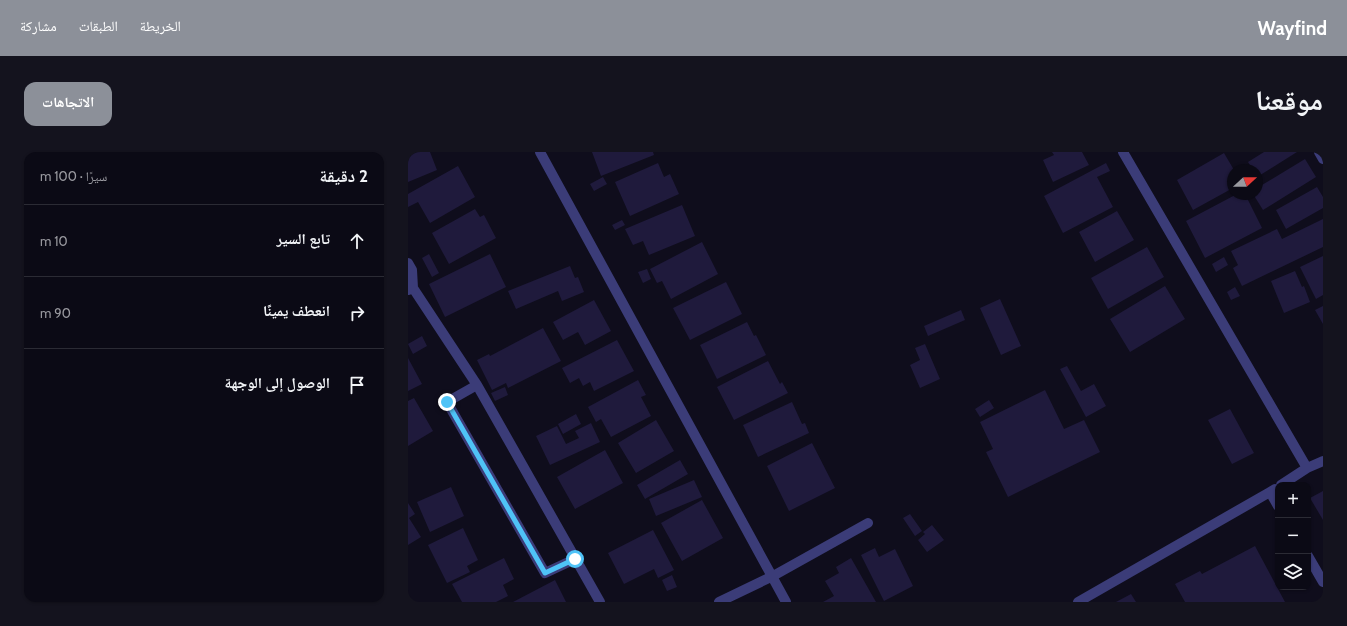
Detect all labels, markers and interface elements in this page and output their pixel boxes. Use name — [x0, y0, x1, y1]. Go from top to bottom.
text: مشاركة — [20, 17, 57, 35]
text: الطبقات — [79, 17, 118, 35]
text: الخريطة — [140, 17, 181, 35]
text: Wayfind — [1258, 17, 1327, 40]
button: الاتجاهات — [24, 82, 112, 126]
text: موقعنا — [1255, 83, 1323, 117]
north arrow — [1227, 164, 1263, 200]
text: 2 دقيقة — [319, 166, 368, 186]
text: سيرًا · 100 m — [40, 168, 107, 184]
text: تابع السير — [277, 230, 330, 248]
icon: ahead — [346, 230, 368, 252]
text: 10 m — [40, 233, 68, 249]
text: انعطف يمينًا — [263, 302, 330, 320]
icon: right — [346, 302, 368, 324]
text: 90 m — [40, 305, 71, 321]
text: الوصول إلى الوجهة — [225, 374, 330, 392]
icon: arrive — [346, 374, 368, 396]
route end — [438, 393, 456, 411]
map controls — [1275, 482, 1311, 590]
button: + — [1275, 482, 1311, 518]
button: − — [1275, 518, 1311, 554]
route start — [566, 550, 584, 568]
button: layers — [1275, 554, 1311, 590]

